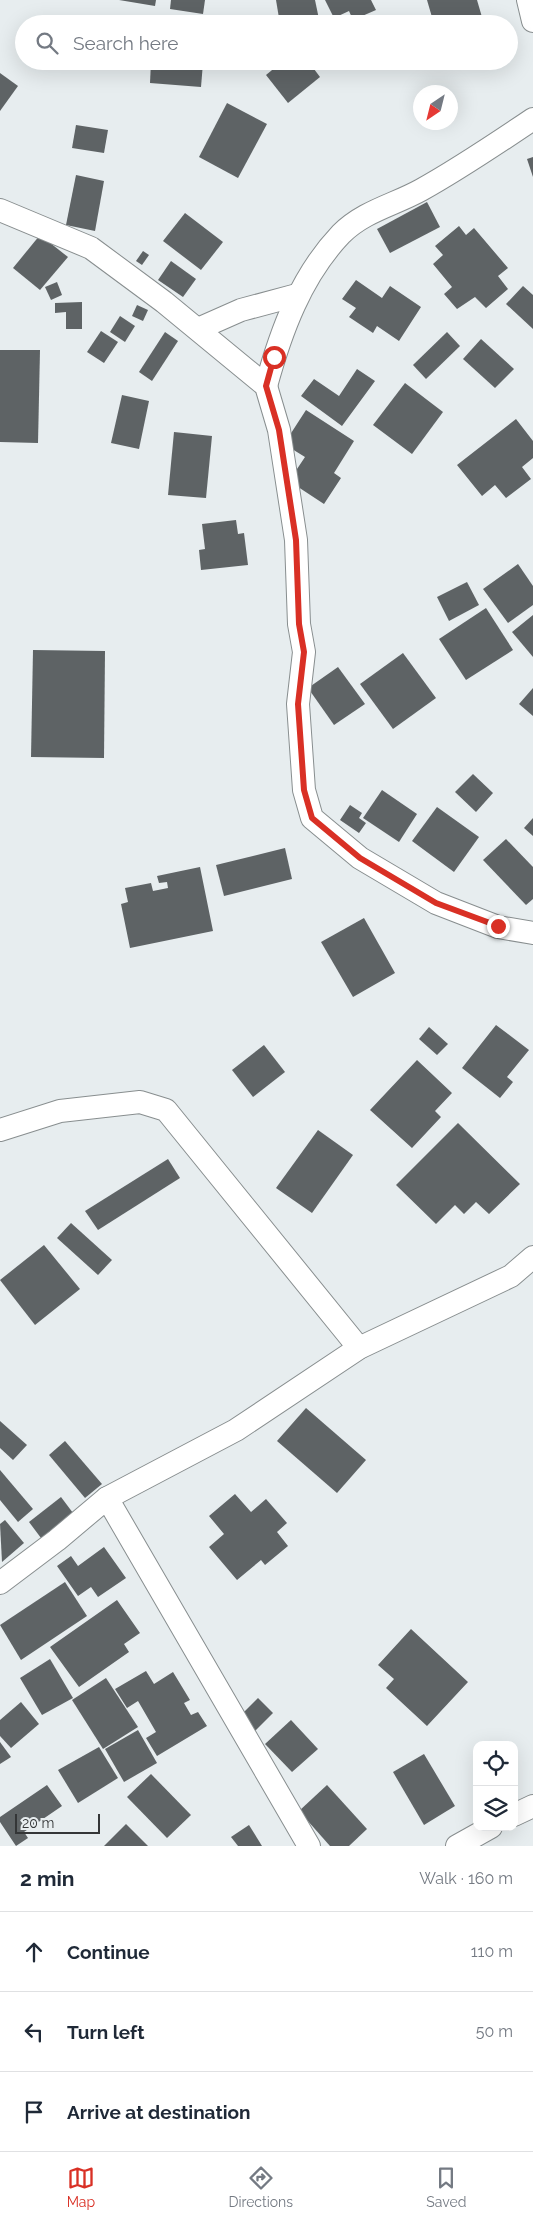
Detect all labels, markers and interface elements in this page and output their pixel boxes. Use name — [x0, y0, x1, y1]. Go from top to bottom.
search box — [15, 15, 518, 70]
icon: search — [33, 29, 61, 57]
text: Search here — [73, 32, 179, 54]
north arrow — [413, 85, 458, 130]
route start — [263, 346, 286, 369]
route end — [487, 915, 510, 938]
map controls — [473, 1741, 518, 1831]
button: locate — [473, 1741, 518, 1786]
button: layers — [473, 1786, 518, 1831]
scale bar — [15, 1811, 100, 1834]
text: 20 m — [22, 1815, 54, 1831]
text: 2 min — [20, 1866, 74, 1891]
text: Walk · 160 m — [419, 1869, 513, 1888]
icon: ahead — [20, 1938, 48, 1966]
text: Continue — [67, 1941, 150, 1963]
text: 110 m — [471, 1942, 513, 1961]
icon: left — [20, 2018, 48, 2046]
text: Turn left — [67, 2021, 144, 2043]
text: 50 m — [476, 2022, 513, 2041]
icon: arrive — [20, 2098, 48, 2126]
text: Arrive at destination — [67, 2101, 251, 2123]
tab: Map — [67, 2164, 95, 2210]
tab: Directions — [228, 2164, 293, 2210]
tab: Saved — [426, 2164, 466, 2210]

